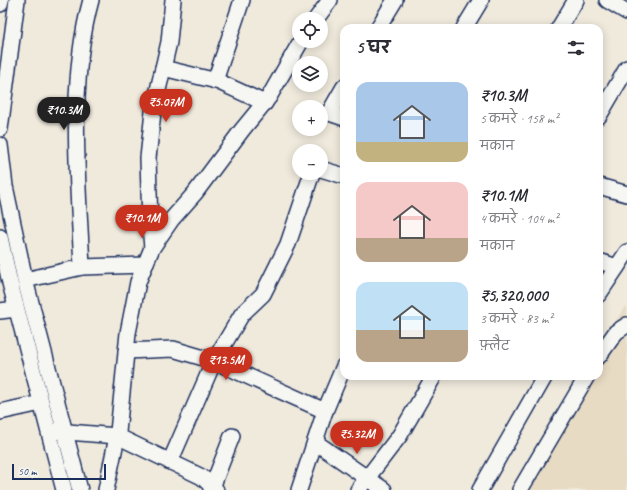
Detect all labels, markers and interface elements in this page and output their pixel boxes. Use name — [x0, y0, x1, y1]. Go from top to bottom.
map controls — [292, 12, 328, 180]
button: locate — [292, 12, 328, 48]
text: 5 घर — [356, 37, 390, 58]
icon: filters — [565, 37, 587, 59]
button: layers — [292, 56, 328, 92]
text: ₹10.3M — [480, 85, 526, 106]
pin: ₹5.07M — [133, 89, 199, 123]
text: ₹5.07M — [148, 94, 184, 110]
pin: ₹10.3M — [31, 97, 97, 131]
icon: home — [388, 98, 436, 146]
button: + — [292, 100, 328, 136]
text: ₹10.3M — [46, 102, 82, 118]
text: 5 कमरे · 158 m² — [480, 111, 558, 127]
text: मकान — [480, 138, 514, 154]
button: − — [292, 144, 328, 180]
text: ₹10.1M — [480, 185, 526, 206]
icon: home — [388, 198, 436, 246]
pin: ₹10.1M — [109, 205, 175, 239]
text: ₹10.1M — [124, 210, 160, 226]
text: 4 कमरे · 104 m² — [480, 211, 558, 227]
text: मकान — [480, 238, 514, 254]
text: ₹5,320,000 — [480, 285, 548, 306]
icon: home — [388, 298, 436, 346]
text: 3 कमरे · 83 m² — [480, 311, 552, 327]
text: फ़्लैट — [480, 338, 510, 354]
pin: ₹13.5M — [193, 347, 259, 381]
text: ₹13.5M — [208, 352, 244, 368]
pin: ₹5.32M — [324, 421, 390, 455]
text: ₹5.32M — [339, 426, 375, 442]
scale bar — [12, 462, 106, 481]
text: 50 m — [18, 464, 37, 478]

